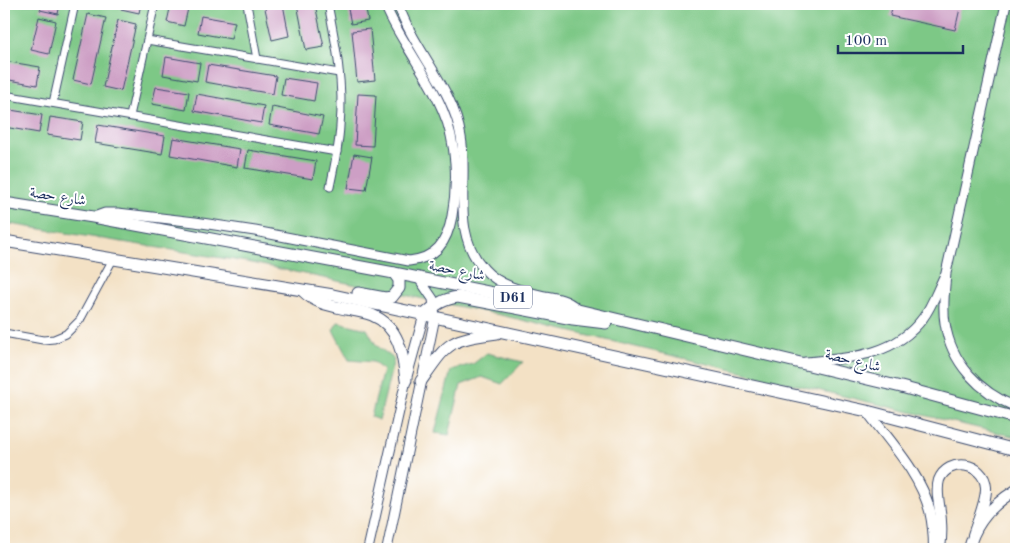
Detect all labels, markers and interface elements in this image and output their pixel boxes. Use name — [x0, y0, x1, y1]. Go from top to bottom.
scale bar — [838, 22, 962, 54]
text: 100 m — [845, 34, 887, 49]
street label: شارع حصة — [28, 186, 87, 213]
street label: شارع حصة — [427, 259, 486, 288]
road number: D61 — [494, 286, 532, 308]
street label: شارع حصة — [822, 347, 882, 379]

